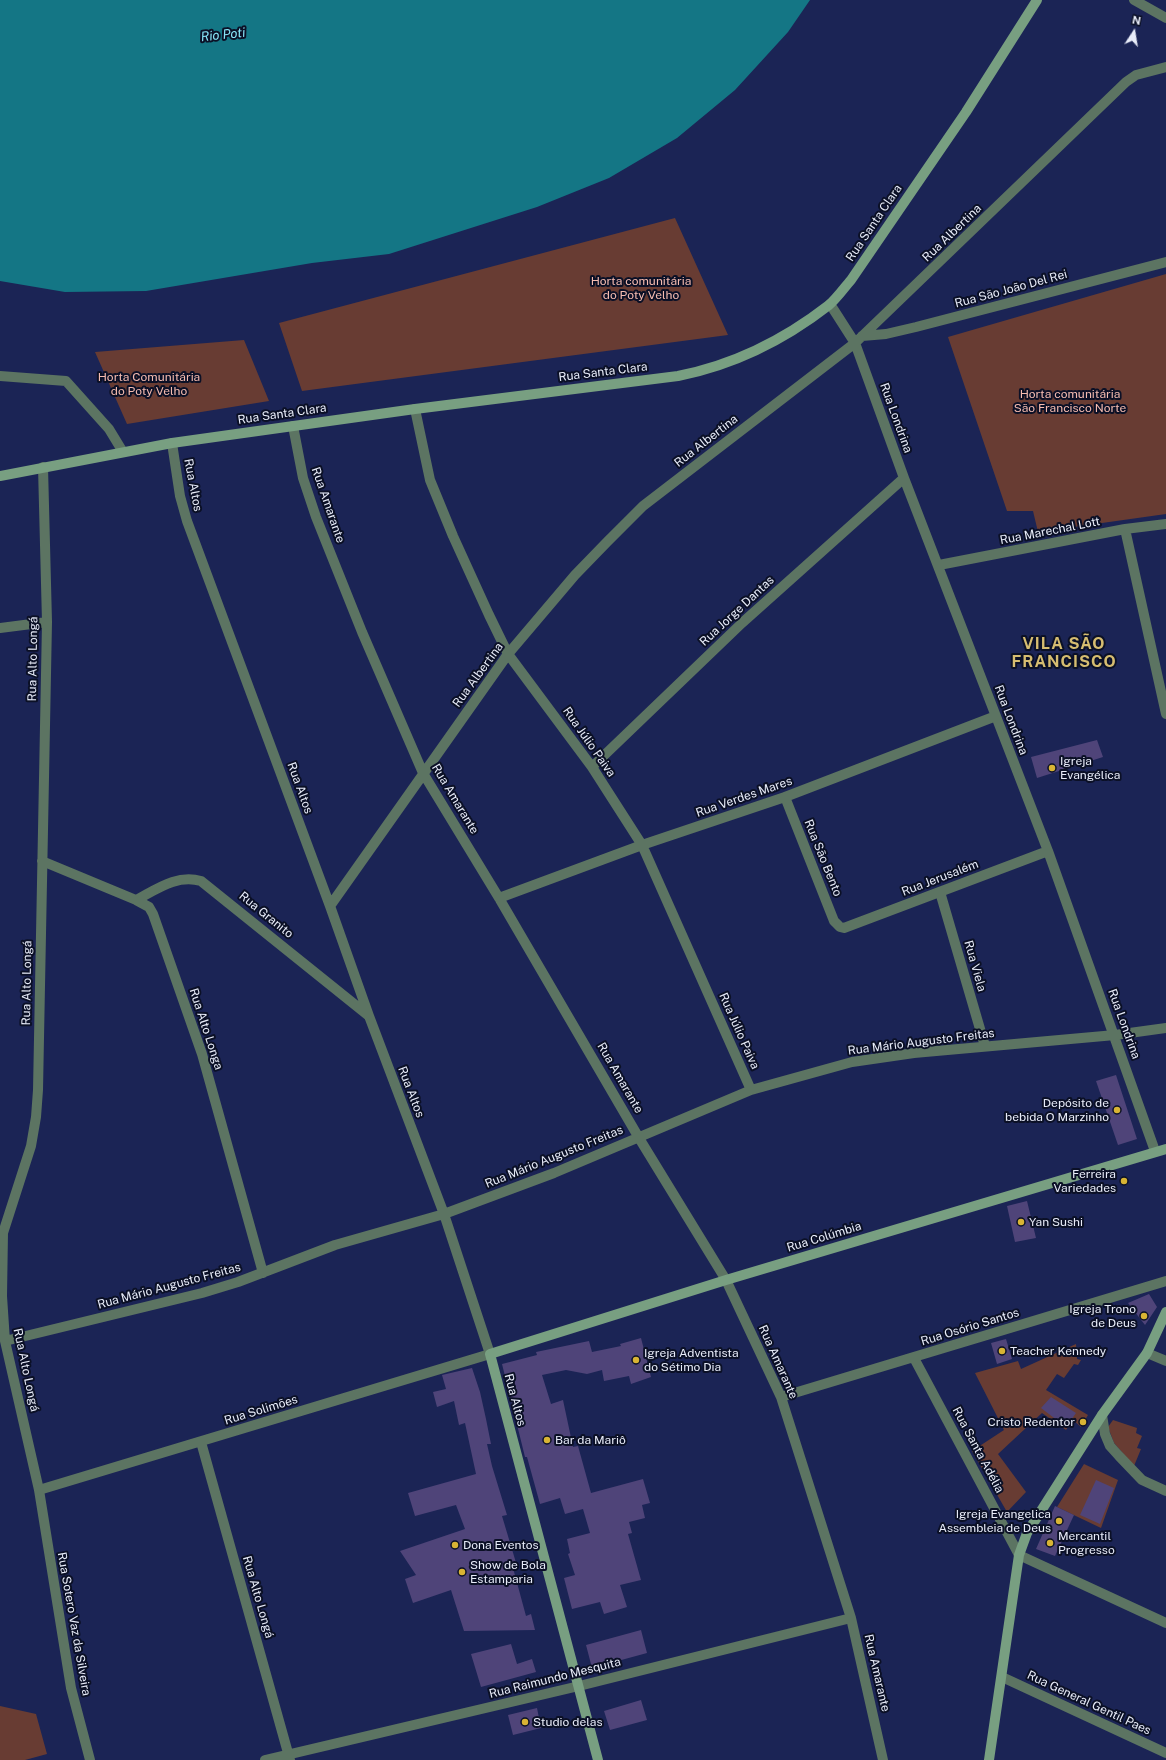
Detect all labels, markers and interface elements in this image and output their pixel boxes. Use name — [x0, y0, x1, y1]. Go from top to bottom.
north arrow — [1114, 12, 1154, 52]
text: N — [1131, 13, 1142, 27]
water label: Rio Poti — [200, 25, 246, 45]
street label: Rua Santa Clara — [843, 182, 905, 264]
street label: Rua Albertina — [920, 201, 984, 265]
street label: Rua São João Del Rei — [953, 267, 1069, 311]
park label: Horta comunitária do Poty Velho — [591, 274, 691, 302]
street label: Rua Santa Clara — [558, 359, 648, 385]
park label: Horta Comunitária do Poty Velho — [98, 370, 200, 398]
street label: Rua Londrina — [877, 381, 915, 455]
park label: Horta comunitária São Francisco Norte — [1014, 387, 1126, 415]
street label: Rua Santa Clara — [237, 401, 327, 427]
street label: Rua Albertina — [671, 412, 741, 470]
street label: Rua Altos — [181, 457, 205, 513]
street label: Rua Amarante — [308, 465, 348, 545]
street label: Rua Marechal Lott — [999, 514, 1101, 548]
street label: Rua Jorge Dantas — [697, 573, 777, 649]
street label: Rua Alto Longá — [25, 616, 41, 702]
district label: VILA SÃO FRANCISCO — [1011, 634, 1117, 672]
street label: Rua Albertina — [450, 640, 506, 710]
street label: Rua Londrina — [991, 683, 1031, 757]
street label: Rua Júlio Paiva — [560, 704, 618, 780]
place label: Igreja Evangélica — [1060, 754, 1120, 782]
street label: Rua Altos — [284, 760, 316, 816]
street label: Rua Amarante — [428, 761, 482, 837]
marker: Igreja Evangélica — [1047, 763, 1057, 773]
street label: Rua Verdes Mares — [694, 774, 794, 820]
street label: Rua São Bento — [801, 817, 845, 899]
street label: Rua Jerusalém — [900, 857, 980, 899]
street label: Rua Granito — [236, 889, 296, 941]
street label: Rua Viela — [961, 939, 989, 993]
street label: Rua Alto Longá — [19, 940, 35, 1026]
street label: Rua Alto Longa — [186, 986, 226, 1072]
street label: Rua Londrina — [1105, 987, 1143, 1061]
street label: Rua Júlio Paiva — [716, 991, 762, 1071]
street label: Rua Mário Augusto Freitas — [847, 1026, 995, 1058]
street label: Rua Amarante — [594, 1040, 646, 1116]
street label: Rua Altos — [395, 1064, 427, 1120]
place label: Depósito de bebida O Marzinho — [1005, 1096, 1109, 1124]
marker: Depósito de bebida O Marzinho — [1112, 1105, 1122, 1115]
street label: Rua Mário Augusto Freitas — [483, 1123, 625, 1191]
place label: Ferreira Variedades — [1054, 1167, 1116, 1195]
marker: Ferreira Variedades — [1119, 1176, 1129, 1186]
place label: Yan Sushi — [1029, 1215, 1083, 1229]
marker: Yan Sushi — [1016, 1217, 1026, 1227]
street label: Rua Colúmbia — [785, 1219, 863, 1255]
street label: Rua Mário Augusto Freitas — [96, 1260, 242, 1312]
place label: Igreja Trono de Deus — [1069, 1302, 1136, 1330]
street label: Rua Osório Santos — [919, 1305, 1021, 1349]
marker: Igreja Trono de Deus — [1139, 1311, 1149, 1321]
street label: Rua Amarante — [755, 1323, 801, 1401]
street label: Rua Alto Longá — [10, 1327, 42, 1413]
place label: Teacher Kennedy — [1010, 1344, 1106, 1358]
place label: Igreja Adventista do Sétimo Dia — [644, 1346, 739, 1374]
marker: Teacher Kennedy — [997, 1346, 1007, 1356]
marker: Igreja Adventista do Sétimo Dia — [631, 1355, 641, 1365]
street label: Rua Altos — [501, 1372, 529, 1428]
street label: Rua Solimões — [223, 1392, 299, 1428]
street label: Rua Santa Adélia — [949, 1404, 1007, 1496]
place label: Cristo Redentor — [988, 1415, 1075, 1429]
marker: Cristo Redentor — [1078, 1417, 1088, 1427]
place label: Bar da Mariô — [555, 1433, 626, 1447]
marker: Bar da Mariô — [542, 1435, 552, 1445]
place label: Igreja Evangelica Assembleia de Deus — [939, 1507, 1051, 1535]
marker: Igreja Evangelica Assembleia de Deus — [1054, 1516, 1064, 1526]
place label: Mercantil Progresso — [1058, 1529, 1115, 1557]
place label: Dona Eventos — [463, 1538, 539, 1552]
marker: Mercantil Progresso — [1045, 1538, 1055, 1548]
marker: Dona Eventos — [450, 1540, 460, 1550]
street label: Rua Sotero Vaz da Silveira — [54, 1551, 94, 1697]
street label: Rua Alto Longá — [239, 1554, 277, 1640]
place label: Show de Bola Estamparia — [470, 1558, 546, 1586]
marker: Show de Bola Estamparia — [457, 1567, 467, 1577]
street label: Rua Amarante — [861, 1633, 893, 1713]
street label: Rua Raimundo Mesquita — [488, 1655, 622, 1701]
street label: Rua General Gentil Paes — [1025, 1668, 1153, 1738]
place label: Studio delas — [533, 1715, 602, 1729]
marker: Studio delas — [520, 1717, 530, 1727]

